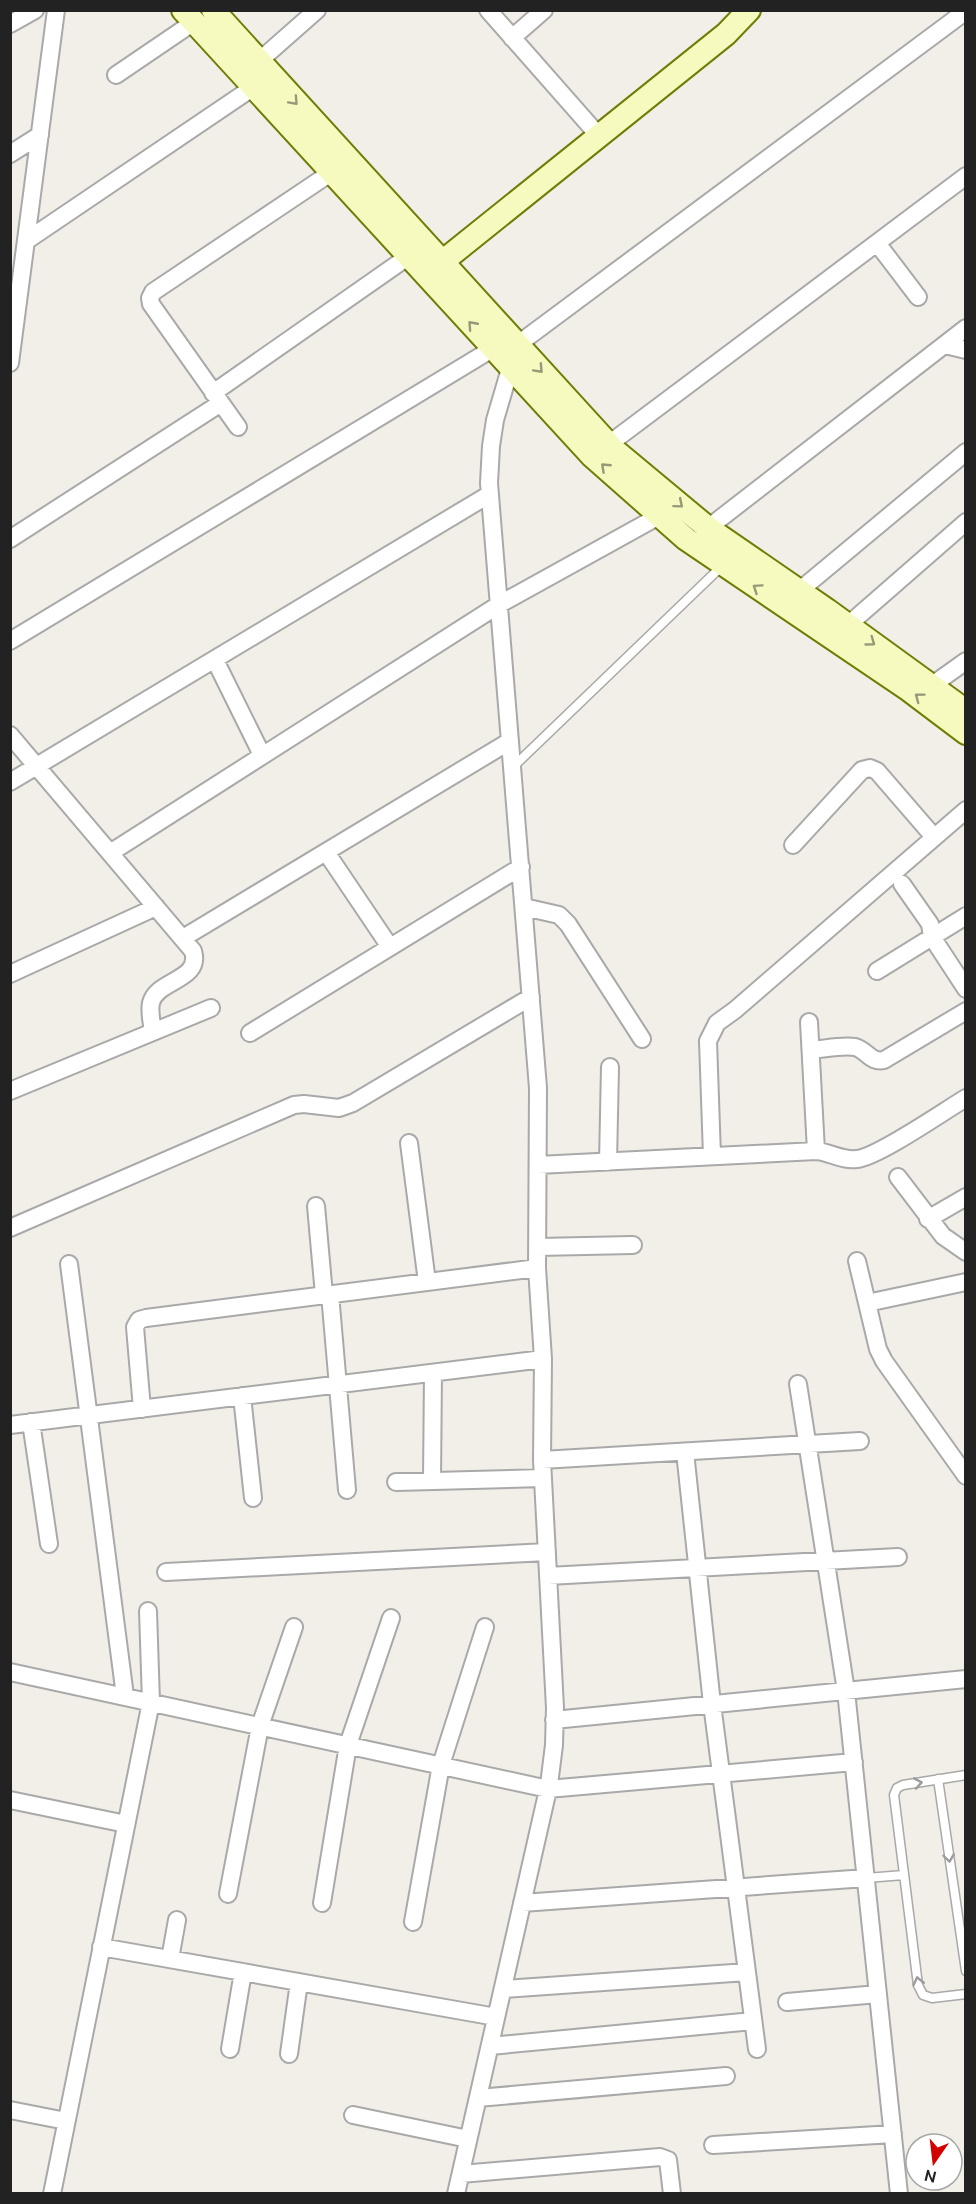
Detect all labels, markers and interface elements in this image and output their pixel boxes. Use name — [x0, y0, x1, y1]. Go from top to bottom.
one-way arrow — [287, 94, 298, 104]
one-way arrow — [468, 321, 479, 332]
one-way arrow — [531, 361, 542, 372]
one-way arrow — [601, 463, 611, 474]
one-way arrow — [672, 496, 683, 507]
one-way arrow — [753, 584, 764, 595]
one-way arrow — [865, 635, 876, 646]
one-way arrow — [914, 694, 925, 705]
one-way arrow — [912, 1777, 922, 1790]
one-way arrow — [943, 1853, 955, 1863]
one-way arrow — [913, 1976, 926, 1986]
north arrow — [904, 2132, 964, 2192]
text: N — [922, 2166, 938, 2187]

